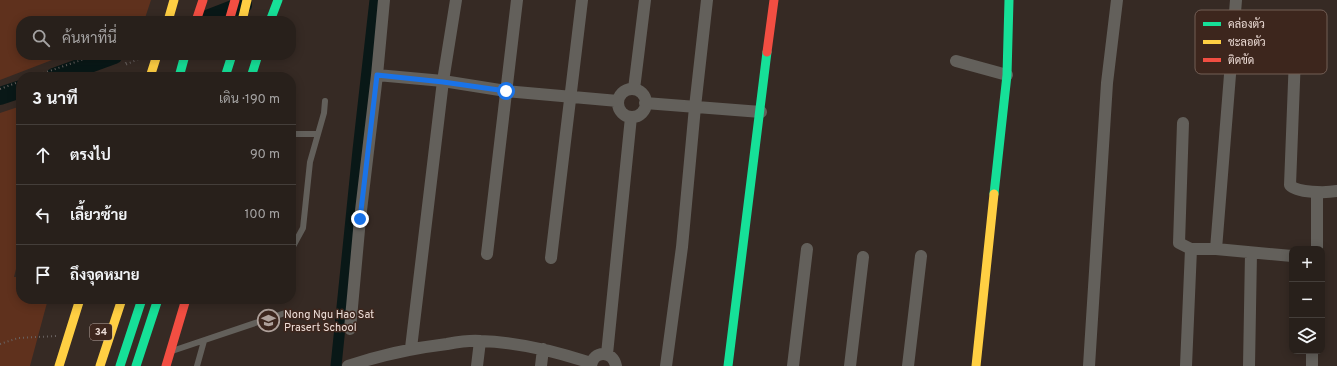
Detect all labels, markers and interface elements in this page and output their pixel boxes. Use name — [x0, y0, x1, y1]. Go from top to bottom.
legend — [1195, 10, 1327, 74]
search box — [16, 16, 296, 60]
text: คล่องตัว — [1228, 17, 1265, 32]
icon: search — [30, 27, 52, 49]
text: ค้นหาที่นี่ — [62, 30, 117, 49]
text: ชะลอตัว — [1228, 35, 1266, 50]
text: ติดขัด — [1228, 53, 1254, 68]
route start — [497, 82, 515, 100]
text: 3 นาที — [32, 89, 78, 111]
text: เดิน · 190 m — [219, 92, 280, 108]
icon: ahead — [32, 144, 54, 166]
text: ตรงไป — [70, 147, 111, 166]
text: 90 m — [250, 147, 280, 163]
icon: left — [32, 204, 54, 226]
text: เลี้ยวซ้าย — [70, 207, 127, 226]
text: 100 m — [244, 207, 280, 223]
route end — [351, 210, 369, 228]
map controls — [1289, 246, 1325, 354]
button: + — [1289, 246, 1325, 282]
icon: arrive — [32, 264, 54, 286]
text: ถึงจุดหมาย — [70, 267, 140, 286]
button: − — [1289, 282, 1325, 318]
school or university icon: Nong Ngu Hao Sat Prasert School — [256, 308, 282, 334]
place label: Nong Ngu Hao Sat Prasert School — [284, 308, 374, 335]
button: layers — [1289, 318, 1325, 354]
road number: 34 — [90, 324, 112, 340]

